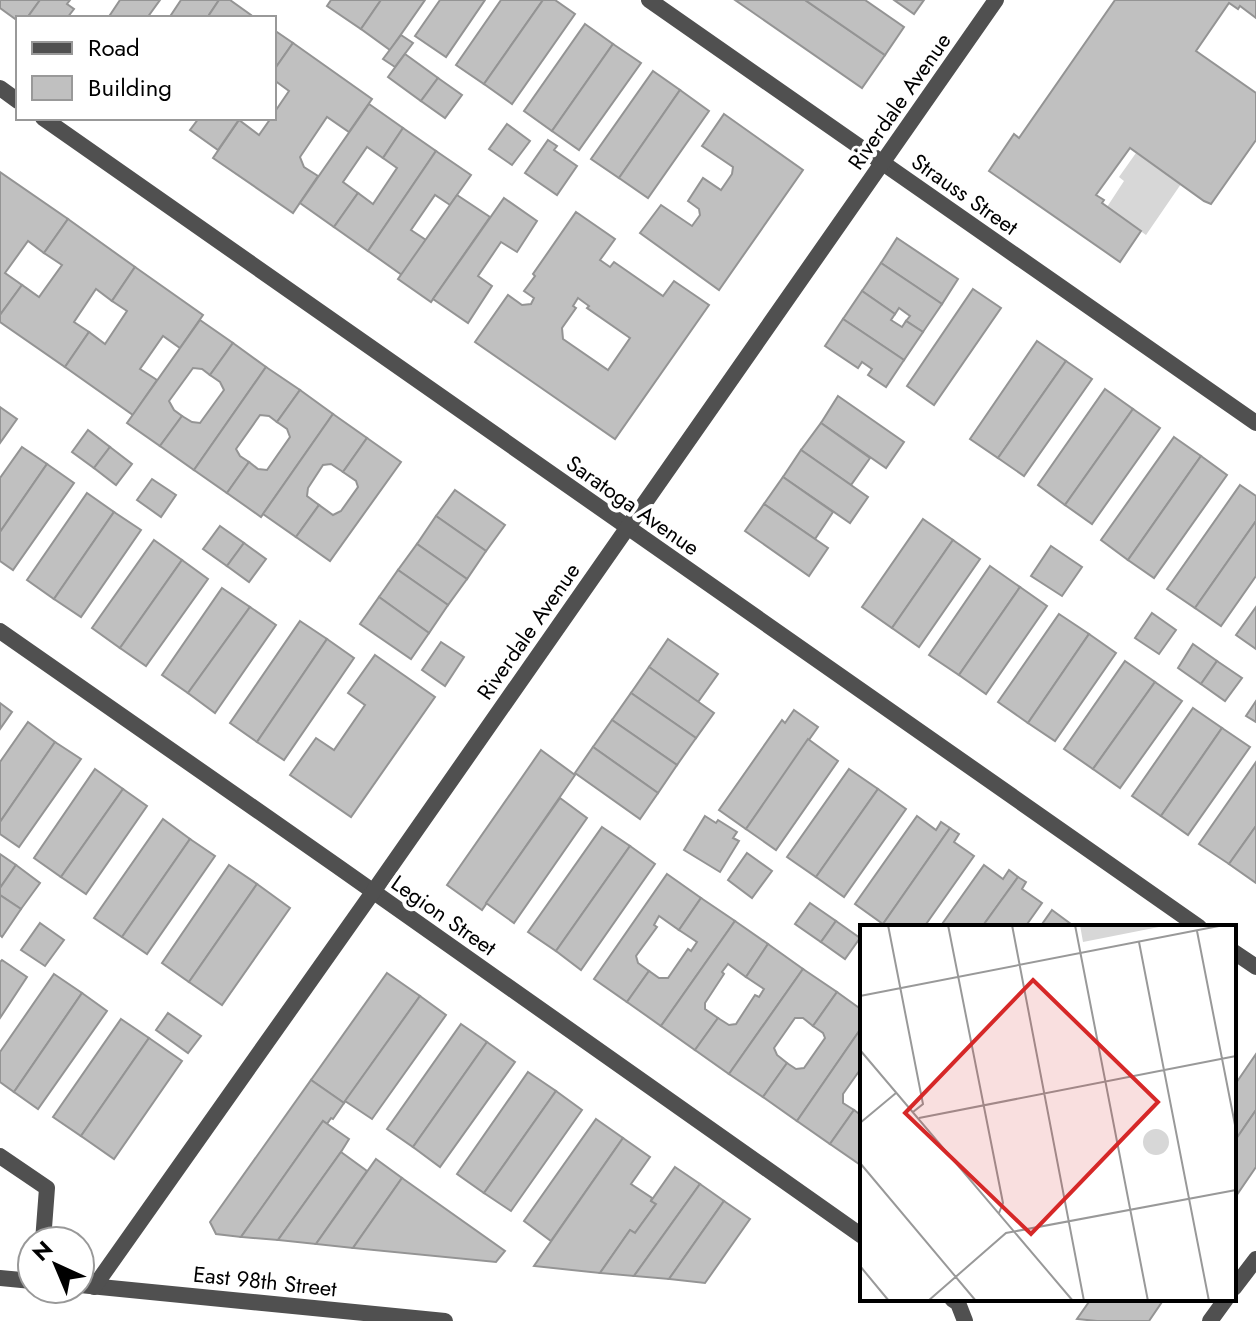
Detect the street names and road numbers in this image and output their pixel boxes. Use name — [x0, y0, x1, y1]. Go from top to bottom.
street label: Riverdale Avenue — [840, 26, 958, 176]
street label: Strauss Street — [905, 145, 1025, 243]
street label: Saratoga Avenue — [560, 447, 706, 563]
street label: Riverdale Avenue — [469, 556, 587, 706]
street label: Legion Street — [385, 867, 504, 964]
street label: East 98th Street — [192, 1258, 339, 1305]

